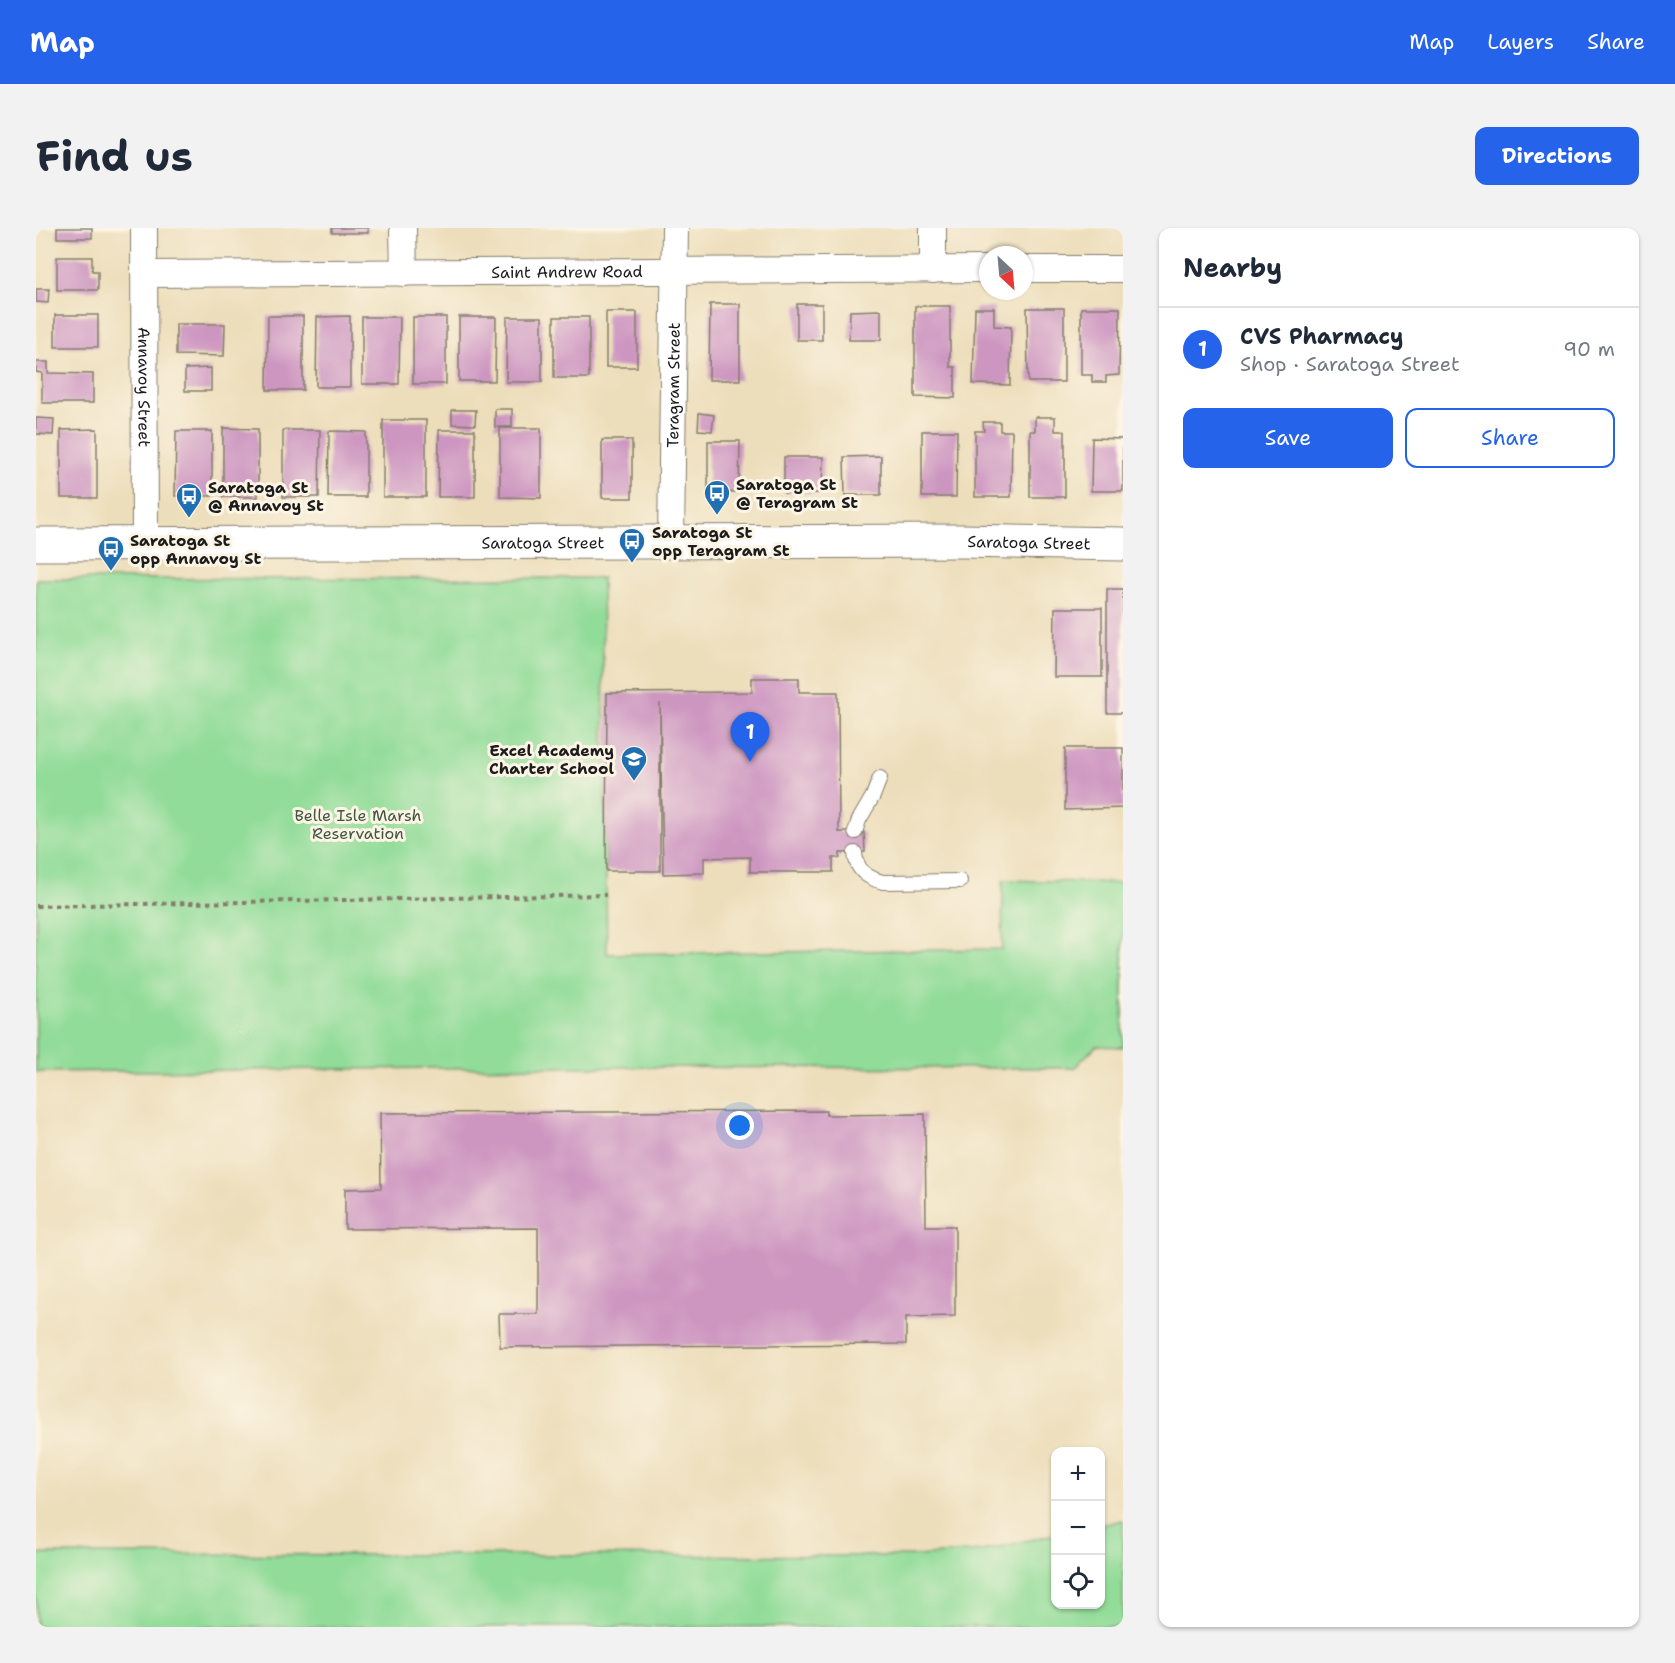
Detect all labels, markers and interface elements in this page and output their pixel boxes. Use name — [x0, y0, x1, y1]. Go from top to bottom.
text: Map — [30, 23, 95, 61]
text: Map — [1409, 28, 1454, 56]
text: Layers — [1487, 28, 1554, 56]
text: Share — [1587, 28, 1645, 56]
button: Directions — [1475, 127, 1639, 185]
text: Find us — [36, 128, 193, 184]
north arrow — [979, 246, 1033, 300]
text: Nearby — [1183, 250, 1282, 285]
street label: Saint Andrew Road — [491, 261, 643, 283]
street label: Teragram Street — [662, 322, 685, 448]
text: CVS Pharmacy — [1240, 322, 1403, 351]
street label: Annavoy Street — [133, 327, 155, 447]
text: 1 — [1198, 336, 1207, 362]
text: 90 m — [1563, 336, 1615, 362]
text: Shop · Saratoga Street — [1240, 351, 1460, 377]
button: Save — [1183, 408, 1393, 468]
button: Share — [1405, 408, 1615, 468]
place label: Saratoga St @ Teragram St — [736, 474, 858, 513]
place label: Saratoga St @ Annavoy St — [208, 477, 324, 516]
bus stop icon: Saratoga St @ Teragram St — [702, 478, 732, 516]
bus stop icon: Saratoga St @ Annavoy St — [174, 481, 204, 519]
place label: Saratoga St opp Teragram St — [652, 522, 790, 561]
bus stop icon: Saratoga St opp Teragram St — [617, 526, 647, 564]
place label: Saratoga St opp Annavoy St — [130, 530, 261, 569]
street label: Saratoga Street — [967, 531, 1091, 554]
street label: Saratoga Street — [481, 532, 605, 554]
bus stop icon: Saratoga St opp Annavoy St — [96, 534, 126, 572]
pin: 1 — [730, 712, 770, 762]
place label: Excel Academy Charter School — [489, 740, 614, 779]
school or university icon: Excel Academy Charter School — [619, 744, 649, 782]
park label: Belle Isle Marsh Reservation — [294, 805, 422, 844]
your location — [725, 1111, 754, 1140]
map controls — [1051, 1447, 1105, 1609]
button: + — [1051, 1447, 1105, 1501]
button: − — [1051, 1501, 1105, 1555]
button: locate — [1051, 1555, 1105, 1609]

